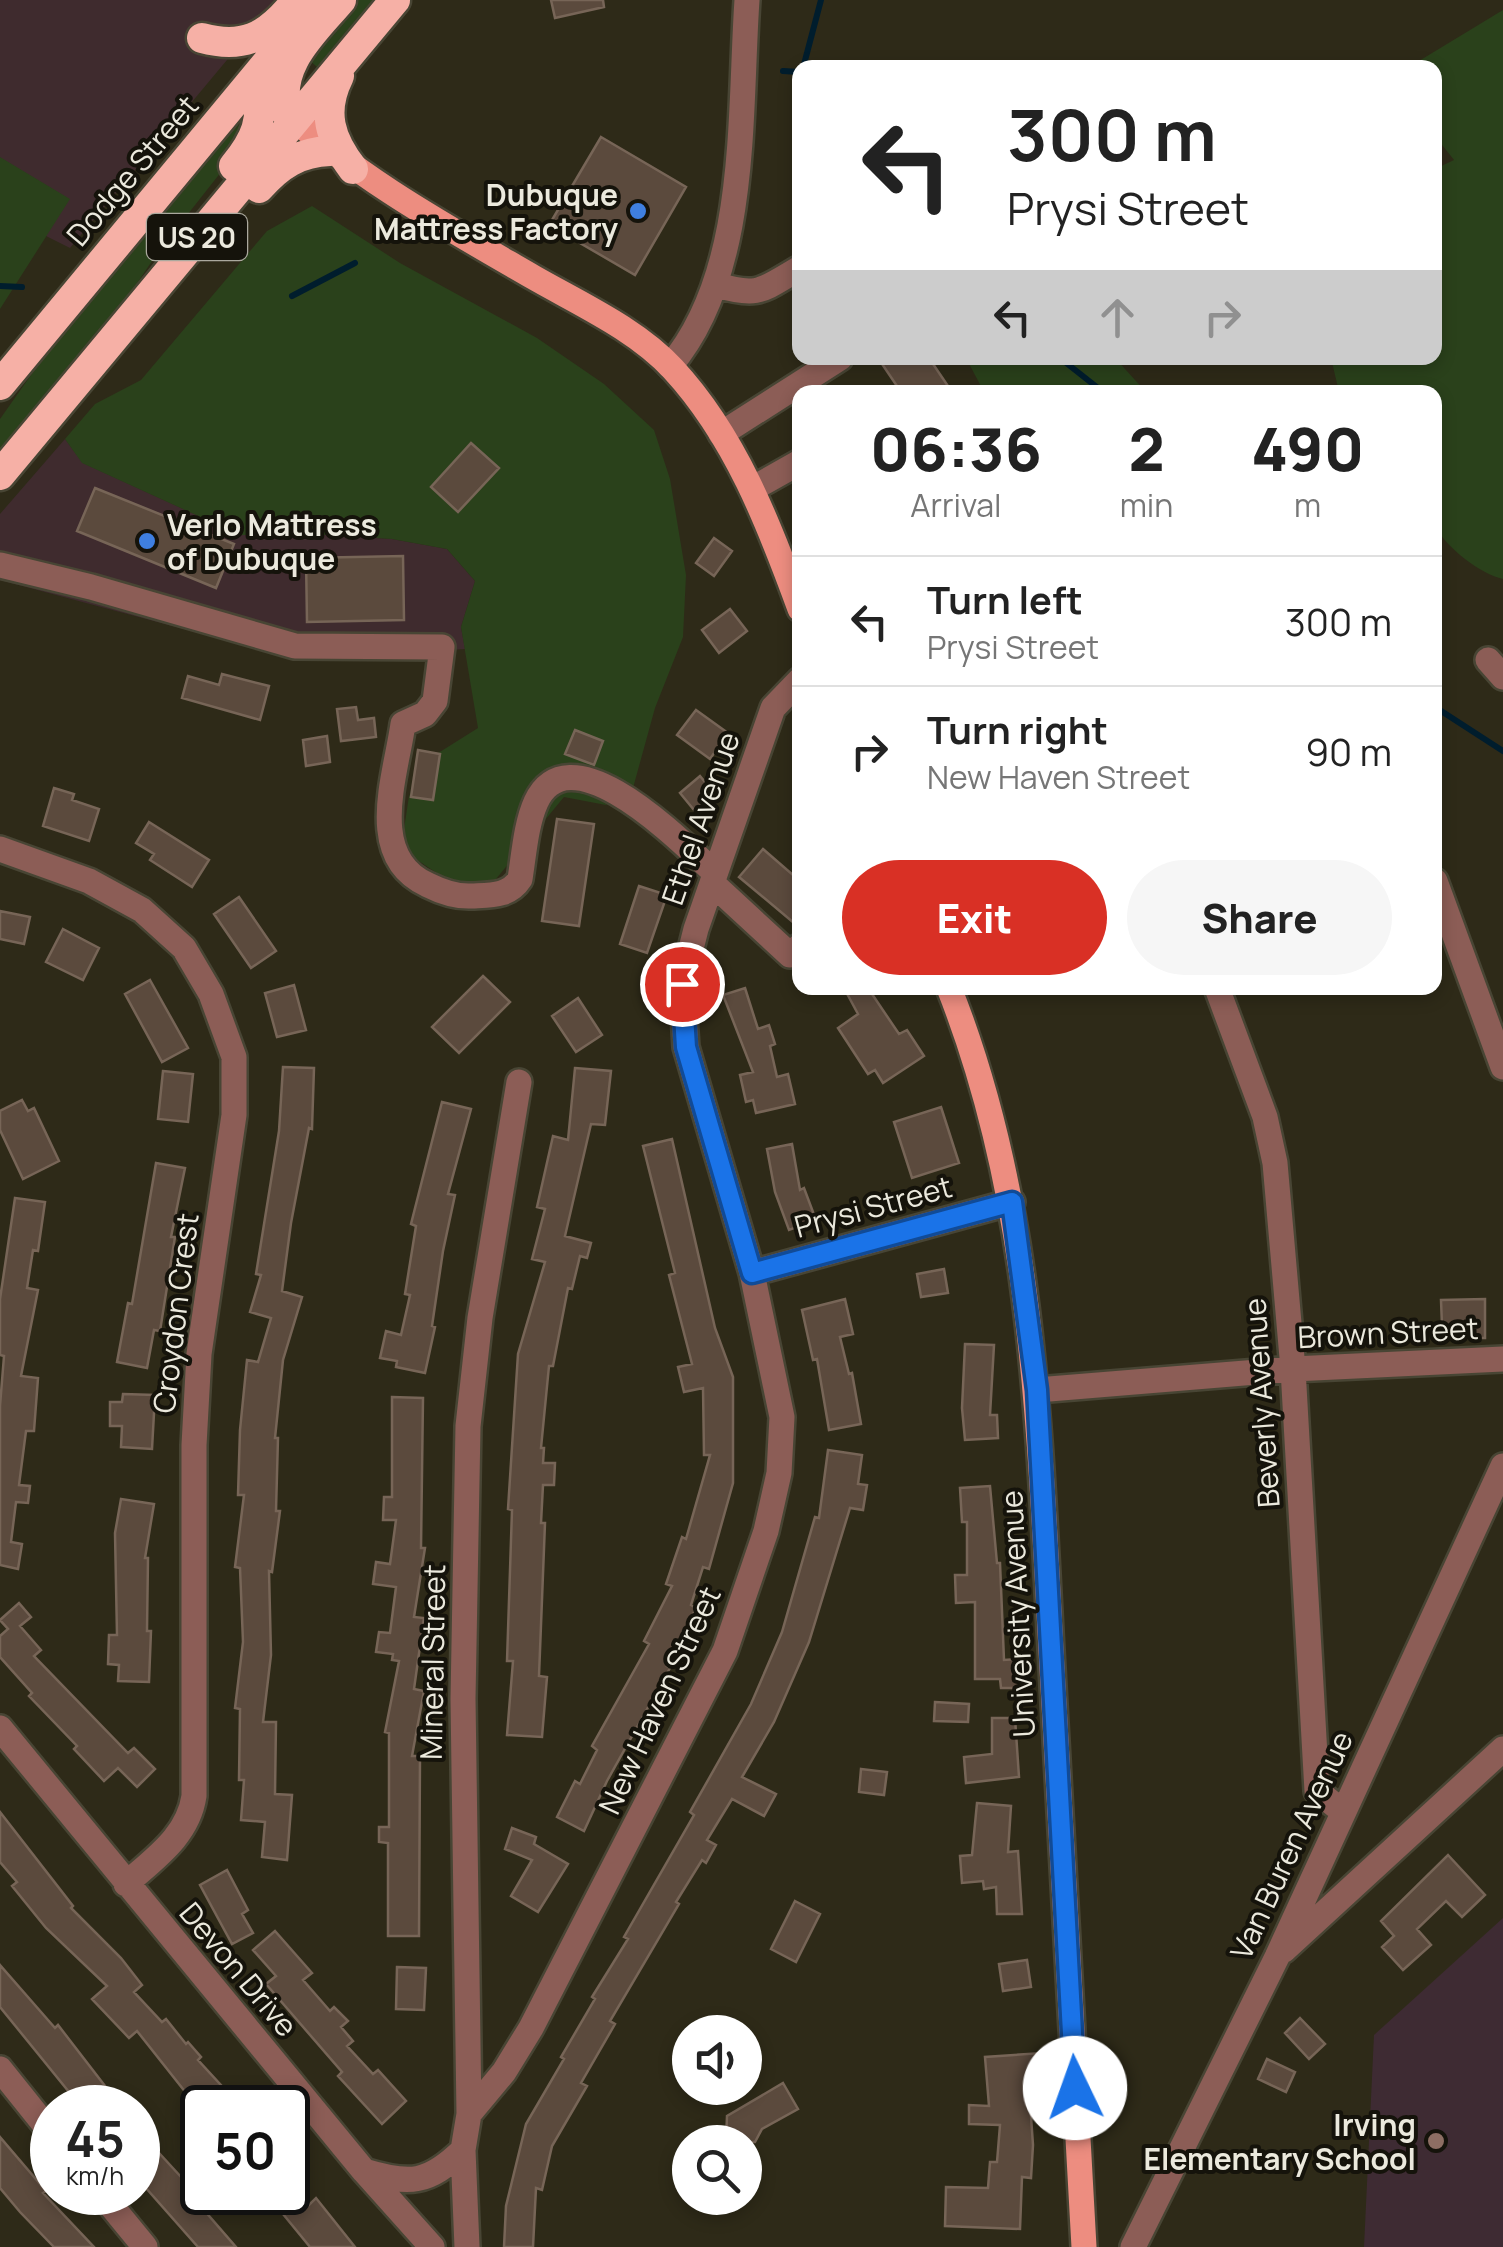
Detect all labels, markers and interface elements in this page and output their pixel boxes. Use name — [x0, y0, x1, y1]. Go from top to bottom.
street label: Dodge Street — [57, 86, 207, 254]
text: 300 m — [1007, 86, 1217, 182]
icon: left — [842, 100, 972, 230]
place label: Dubuque Mattress Factory — [374, 174, 618, 249]
text: Prysi Street — [1007, 177, 1249, 239]
marker: Dubuque Mattress Factory — [627, 200, 649, 222]
road number: US 20 — [147, 214, 247, 260]
icon: left — [985, 290, 1040, 345]
icon: ahead — [1090, 290, 1145, 345]
icon: right — [1195, 290, 1250, 345]
text: 06:36 — [870, 407, 1042, 489]
text: 2 — [1128, 407, 1165, 489]
text: 490 — [1251, 407, 1364, 489]
text: Arrival — [910, 483, 1002, 527]
text: min — [1120, 483, 1173, 527]
text: m — [1294, 483, 1321, 527]
place label: Verlo Mattress of Dubuque — [167, 504, 377, 579]
marker: Verlo Mattress of Dubuque — [136, 530, 158, 552]
text: Turn left — [927, 573, 1083, 625]
icon: left — [842, 594, 897, 649]
text: 300 m — [1285, 595, 1392, 647]
text: Prysi Street — [927, 625, 1099, 669]
text: Turn right — [927, 703, 1108, 755]
icon: right — [842, 724, 897, 779]
text: 90 m — [1305, 725, 1392, 777]
street label: Ethel Avenue — [651, 726, 749, 910]
text: New Haven Street — [927, 755, 1190, 799]
button: Exit — [842, 860, 1107, 975]
button: Share — [1127, 860, 1392, 975]
pin — [640, 942, 725, 1027]
icon: arrive — [655, 957, 710, 1012]
street label: Prysi Street — [790, 1165, 956, 1247]
street label: Croydon Crest — [142, 1211, 208, 1415]
street label: Beverly Avenue — [1233, 1297, 1289, 1509]
street label: Brown Street — [1297, 1307, 1479, 1357]
street label: University Avenue — [990, 1490, 1044, 1738]
street label: Mineral Street — [410, 1564, 454, 1760]
street label: New Haven Street — [588, 1580, 730, 1820]
street label: Van Buren Avenue — [1220, 1724, 1362, 1966]
street label: Devon Drive — [171, 1893, 307, 2045]
map controls — [672, 2015, 762, 2215]
button: sound — [672, 2015, 762, 2105]
position arrow — [1023, 2036, 1127, 2140]
speed limit sign: 50 — [180, 2085, 310, 2215]
text: 45 — [65, 2104, 125, 2172]
place label: Irving Elementary School — [1144, 2104, 1416, 2179]
button: search — [672, 2125, 762, 2215]
marker: Irving Elementary School — [1425, 2130, 1447, 2152]
text: km/h — [66, 2158, 124, 2193]

